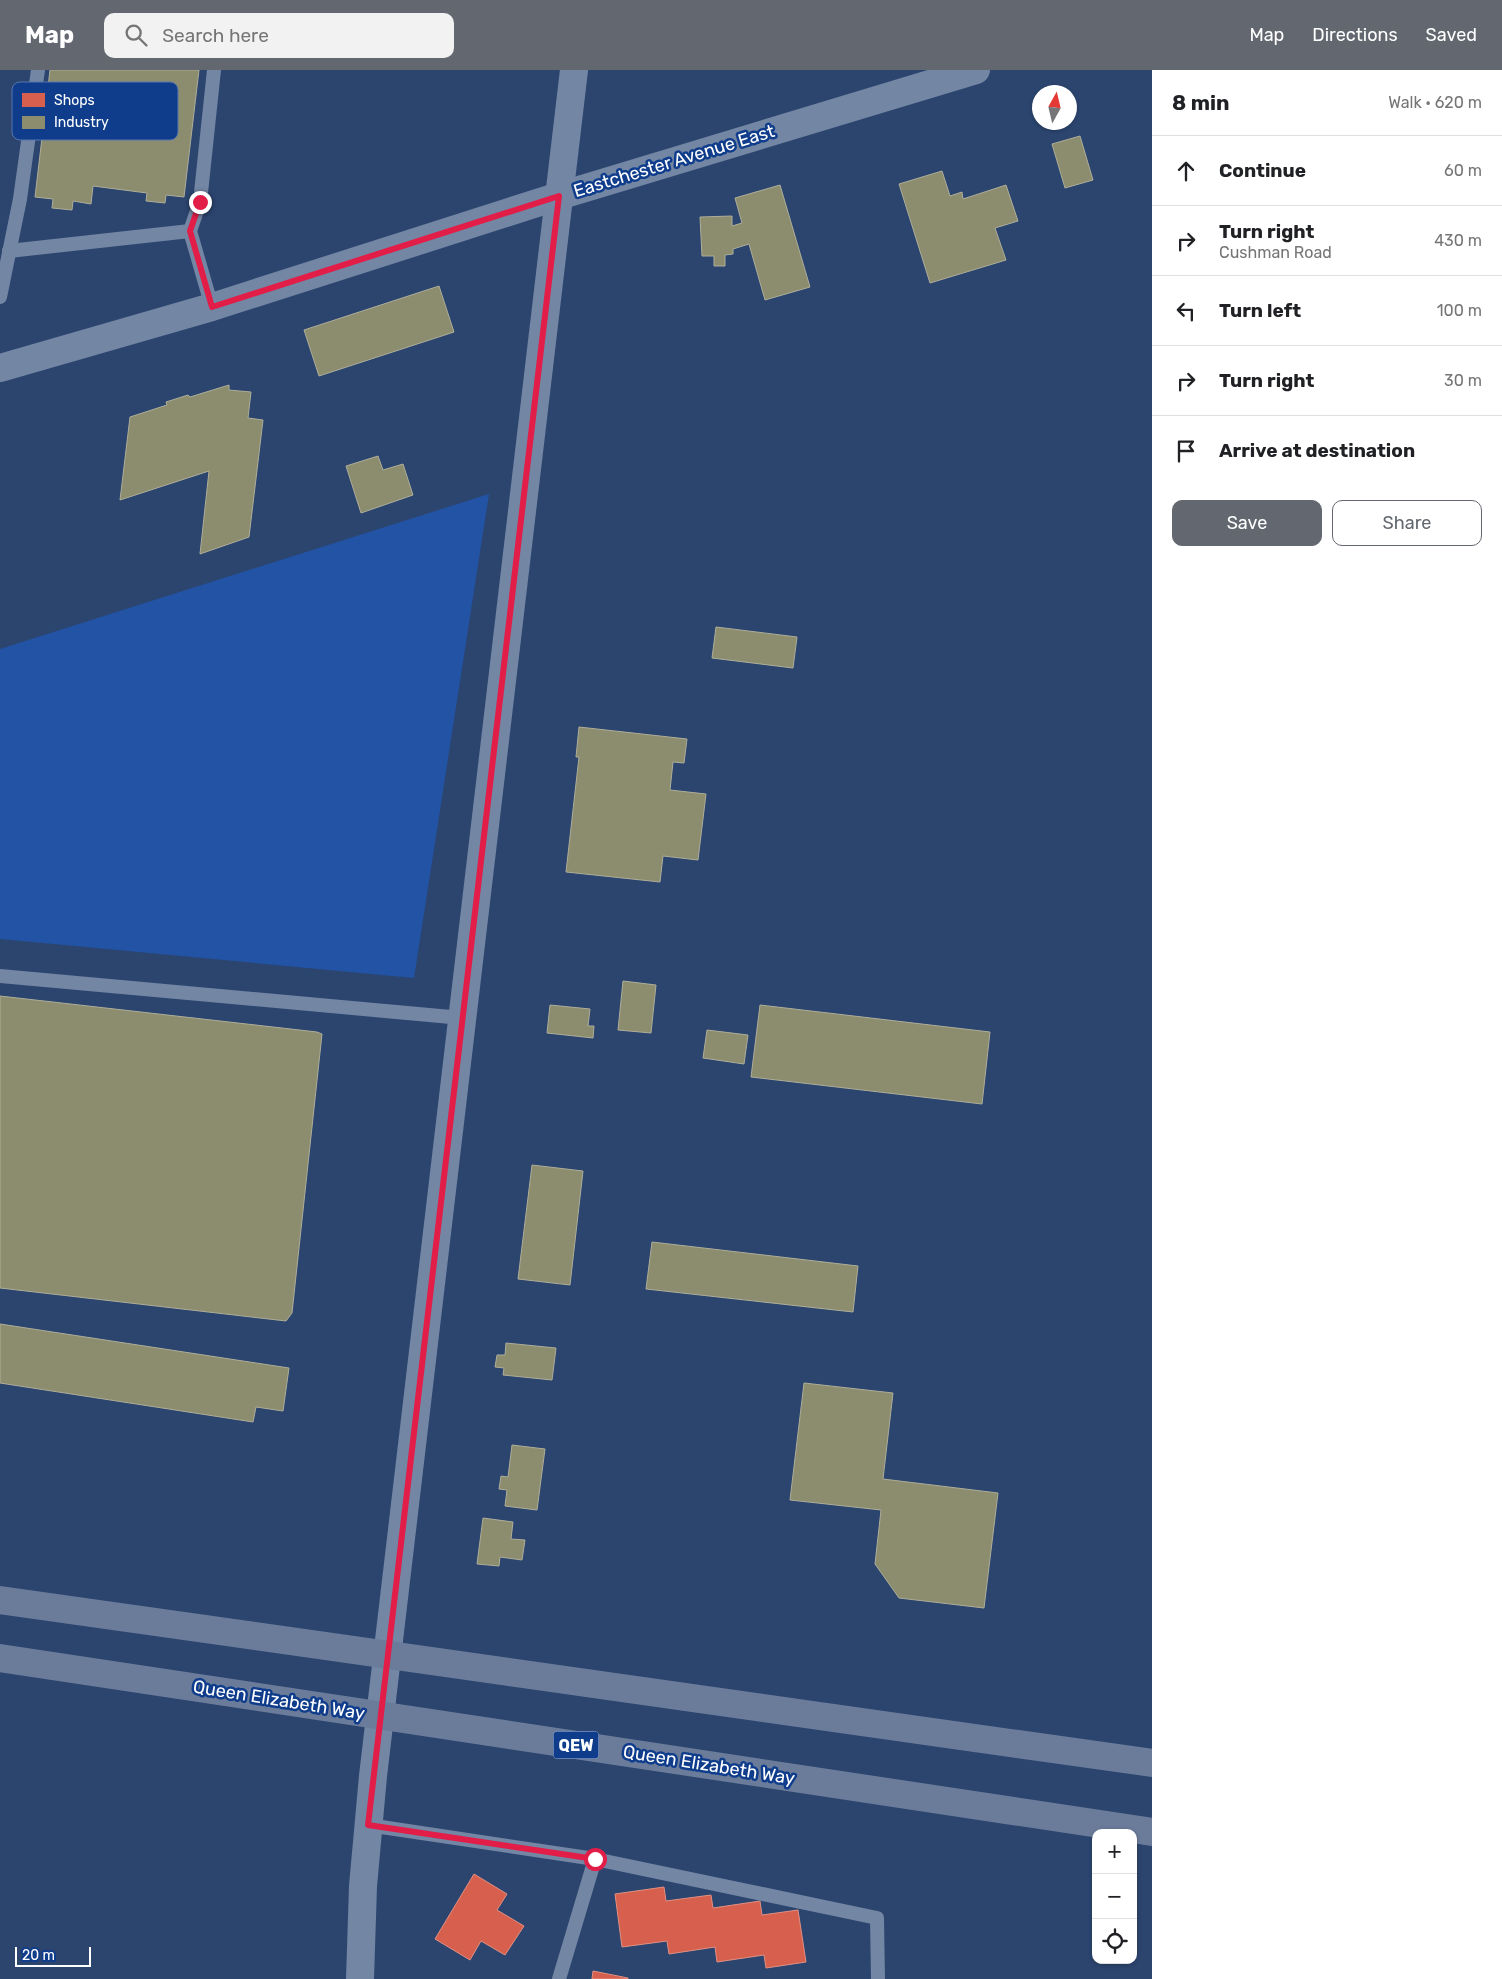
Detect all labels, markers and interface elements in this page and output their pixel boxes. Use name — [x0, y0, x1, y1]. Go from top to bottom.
search box — [104, 13, 454, 58]
text: Map — [25, 21, 74, 49]
icon: search — [122, 21, 150, 49]
text: Search here — [162, 24, 269, 47]
text: Map — [1249, 24, 1284, 46]
text: Directions — [1312, 24, 1398, 46]
text: Saved — [1426, 24, 1477, 46]
legend — [12, 82, 178, 140]
north arrow — [1032, 85, 1077, 130]
text: 8 min — [1172, 90, 1229, 115]
text: Shops — [54, 92, 95, 109]
text: Walk · 620 m — [1388, 93, 1482, 112]
text: Industry — [54, 114, 109, 131]
street label: Eastchester Avenue East — [571, 120, 777, 202]
icon: ahead — [1172, 157, 1200, 185]
text: Continue — [1219, 159, 1306, 182]
text: 60 m — [1444, 161, 1482, 180]
route end — [189, 191, 212, 214]
text: Turn right — [1219, 220, 1314, 243]
icon: right — [1172, 227, 1200, 255]
text: 430 m — [1434, 231, 1482, 250]
text: Cushman Road — [1219, 243, 1332, 262]
icon: left — [1172, 297, 1200, 325]
text: Turn left — [1219, 299, 1301, 322]
text: 100 m — [1437, 301, 1482, 320]
icon: right — [1172, 367, 1200, 395]
text: Turn right — [1219, 369, 1314, 392]
text: 30 m — [1444, 371, 1482, 390]
icon: arrive — [1172, 437, 1200, 465]
text: Arrive at destination — [1219, 439, 1415, 462]
button: Save — [1172, 500, 1322, 546]
button: Share — [1332, 500, 1482, 546]
street label: Queen Elizabeth Way — [191, 1676, 367, 1724]
road number: QEW — [554, 1732, 598, 1758]
street label: Queen Elizabeth Way — [621, 1741, 797, 1789]
map controls — [1092, 1829, 1137, 1964]
button: + — [1092, 1829, 1137, 1874]
route start — [584, 1848, 607, 1871]
button: − — [1092, 1874, 1137, 1919]
button: locate — [1092, 1919, 1137, 1964]
scale bar — [15, 1944, 91, 1967]
text: 20 m — [22, 1947, 55, 1964]

